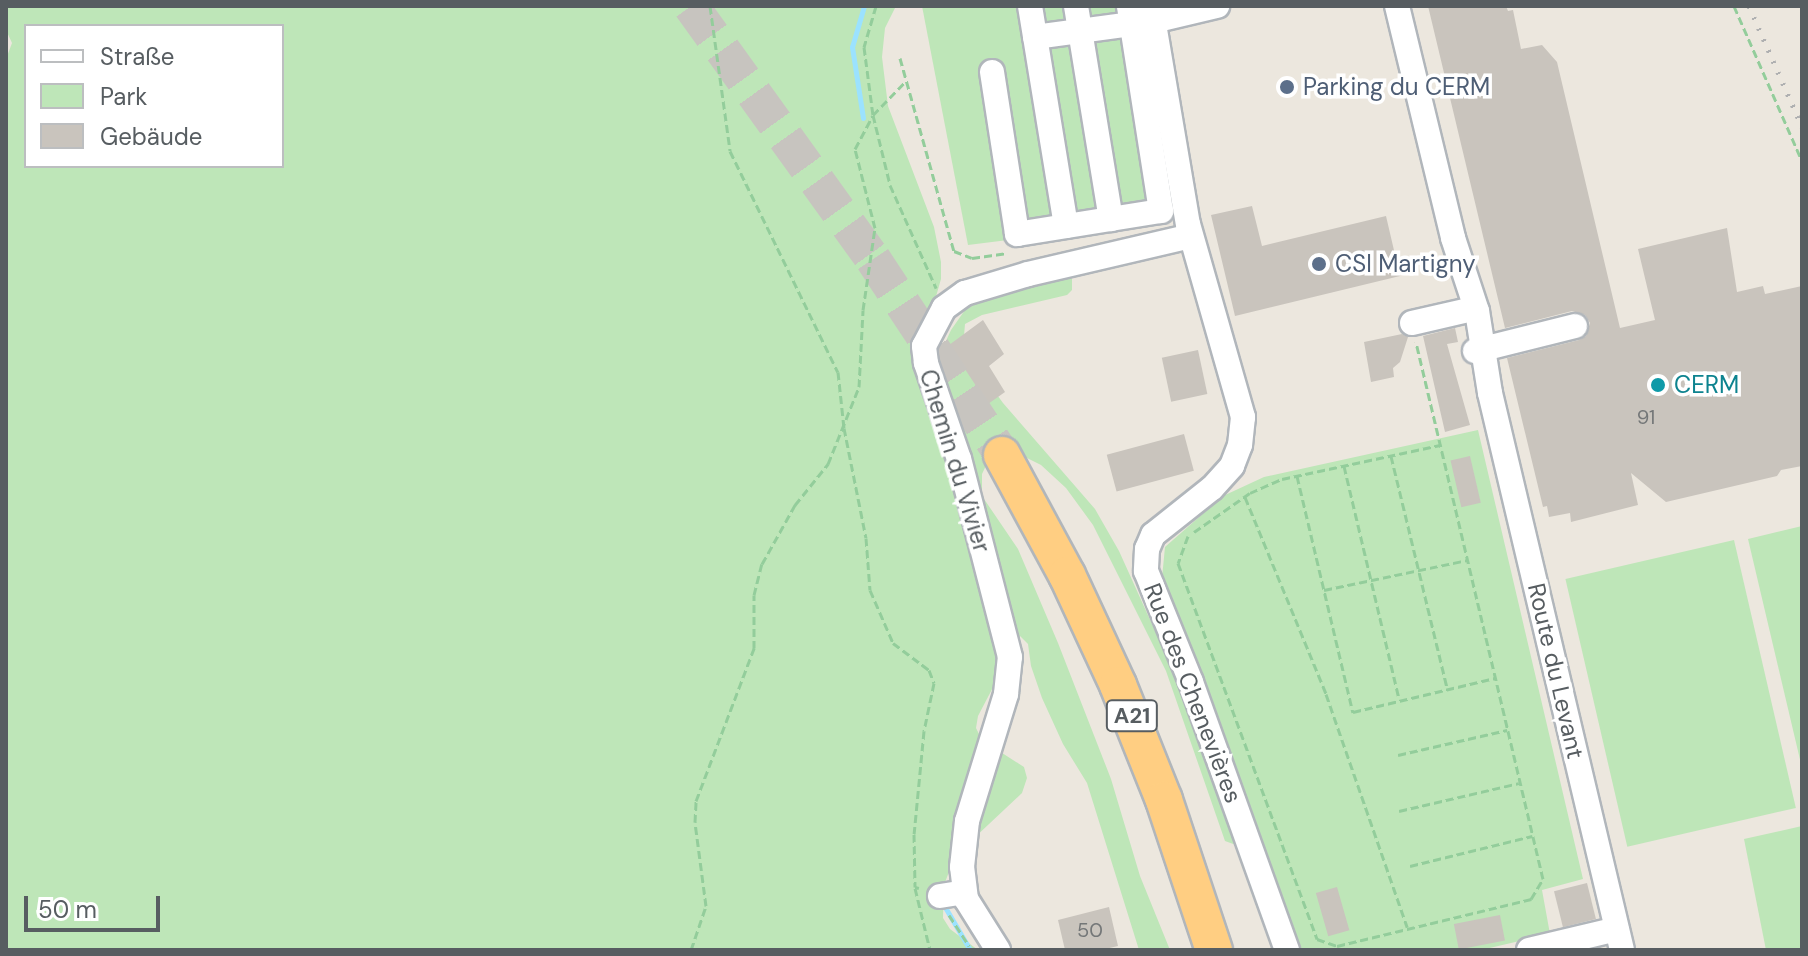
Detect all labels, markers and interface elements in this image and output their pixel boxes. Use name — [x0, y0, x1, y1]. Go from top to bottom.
legend — [24, 24, 284, 168]
text: Straße — [100, 41, 174, 72]
place label: Parking du CERM — [1303, 73, 1490, 101]
marker: Parking du CERM — [1278, 78, 1296, 96]
text: Park — [100, 81, 147, 112]
text: Gebäude — [100, 121, 202, 152]
place label: CSI Martigny — [1335, 250, 1476, 278]
marker: CSI Martigny — [1310, 255, 1328, 273]
street label: Chemin du Vivier — [913, 366, 997, 556]
place label: CERM — [1674, 371, 1739, 399]
marker: CERM — [1649, 376, 1667, 394]
house number: 91 — [1637, 405, 1655, 429]
street label: Rue des Chenevières — [1138, 579, 1248, 807]
street label: Route du Levant — [1522, 580, 1590, 762]
road number: A21 — [1104, 698, 1160, 734]
scale bar — [28, 880, 164, 930]
text: 50 m — [38, 894, 97, 925]
house number: 50 — [1077, 918, 1103, 942]

